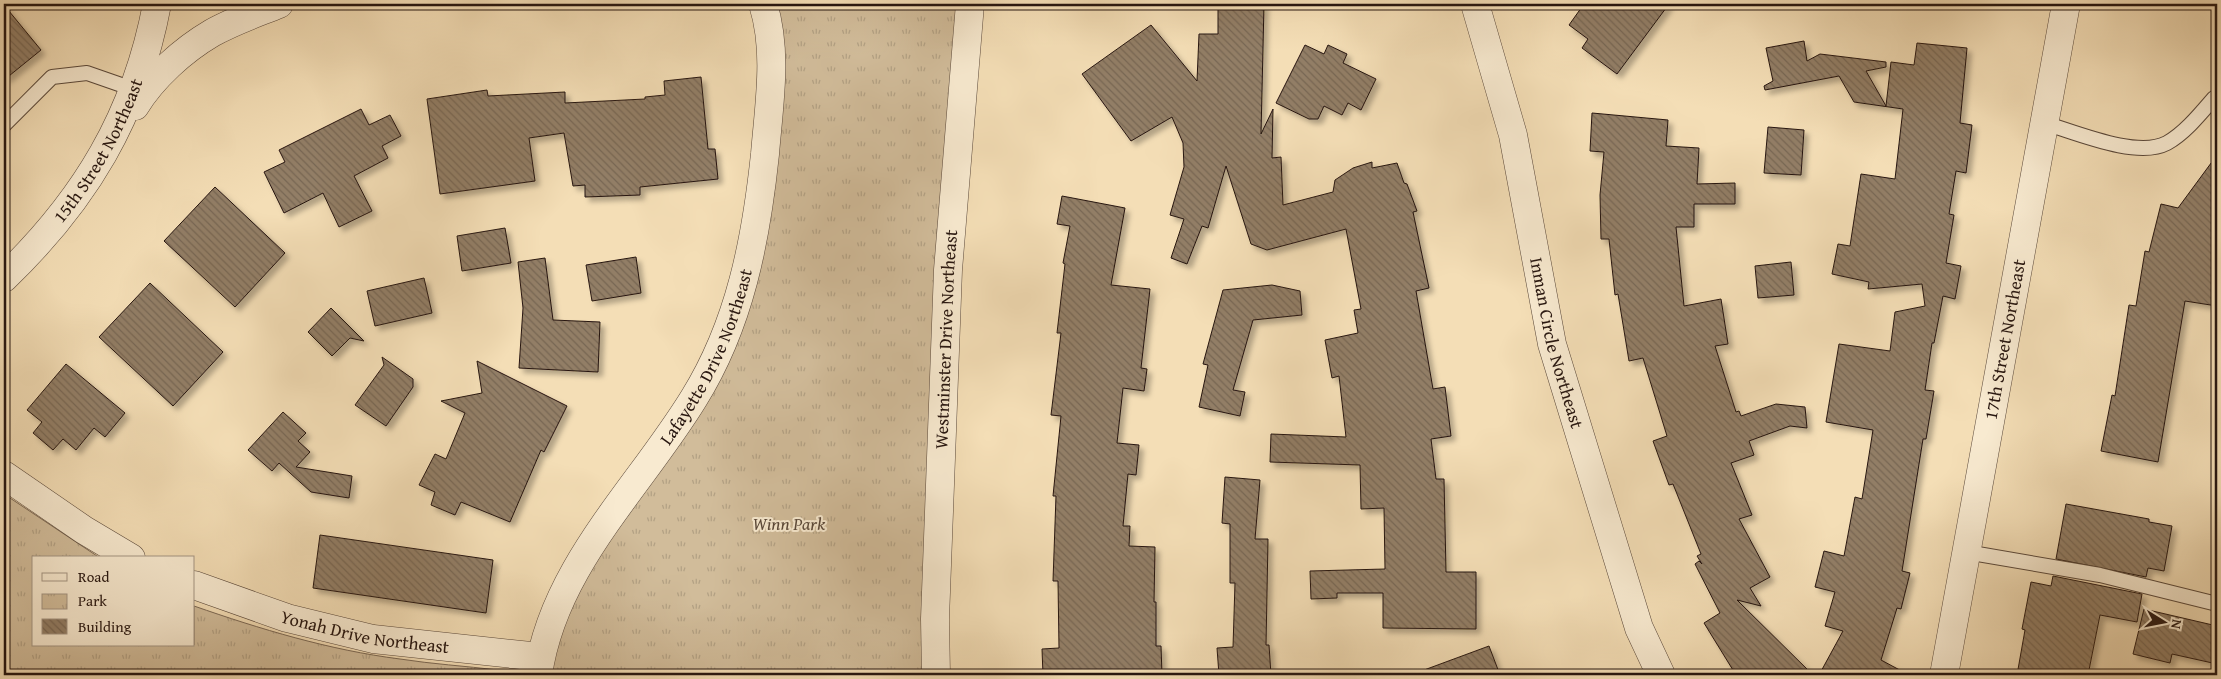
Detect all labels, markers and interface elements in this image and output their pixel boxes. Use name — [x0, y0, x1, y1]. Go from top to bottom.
street label: 15th Street Northeast — [46, 74, 149, 228]
street label: Westminster Drive Northeast — [927, 228, 964, 449]
street label: Inman Circle Northeast — [1523, 255, 1591, 432]
street label: 17th Street Northeast — [1977, 256, 2032, 422]
street label: Lafayette Drive Northeast — [653, 265, 759, 450]
park label: Winn Park — [753, 510, 826, 537]
legend — [32, 556, 195, 646]
text: Road — [78, 566, 109, 587]
text: Park — [78, 590, 107, 611]
north arrow — [2138, 596, 2188, 646]
street label: Yonah Drive Northeast — [277, 603, 451, 660]
text: Building — [78, 616, 132, 637]
text: N — [2166, 618, 2187, 631]

